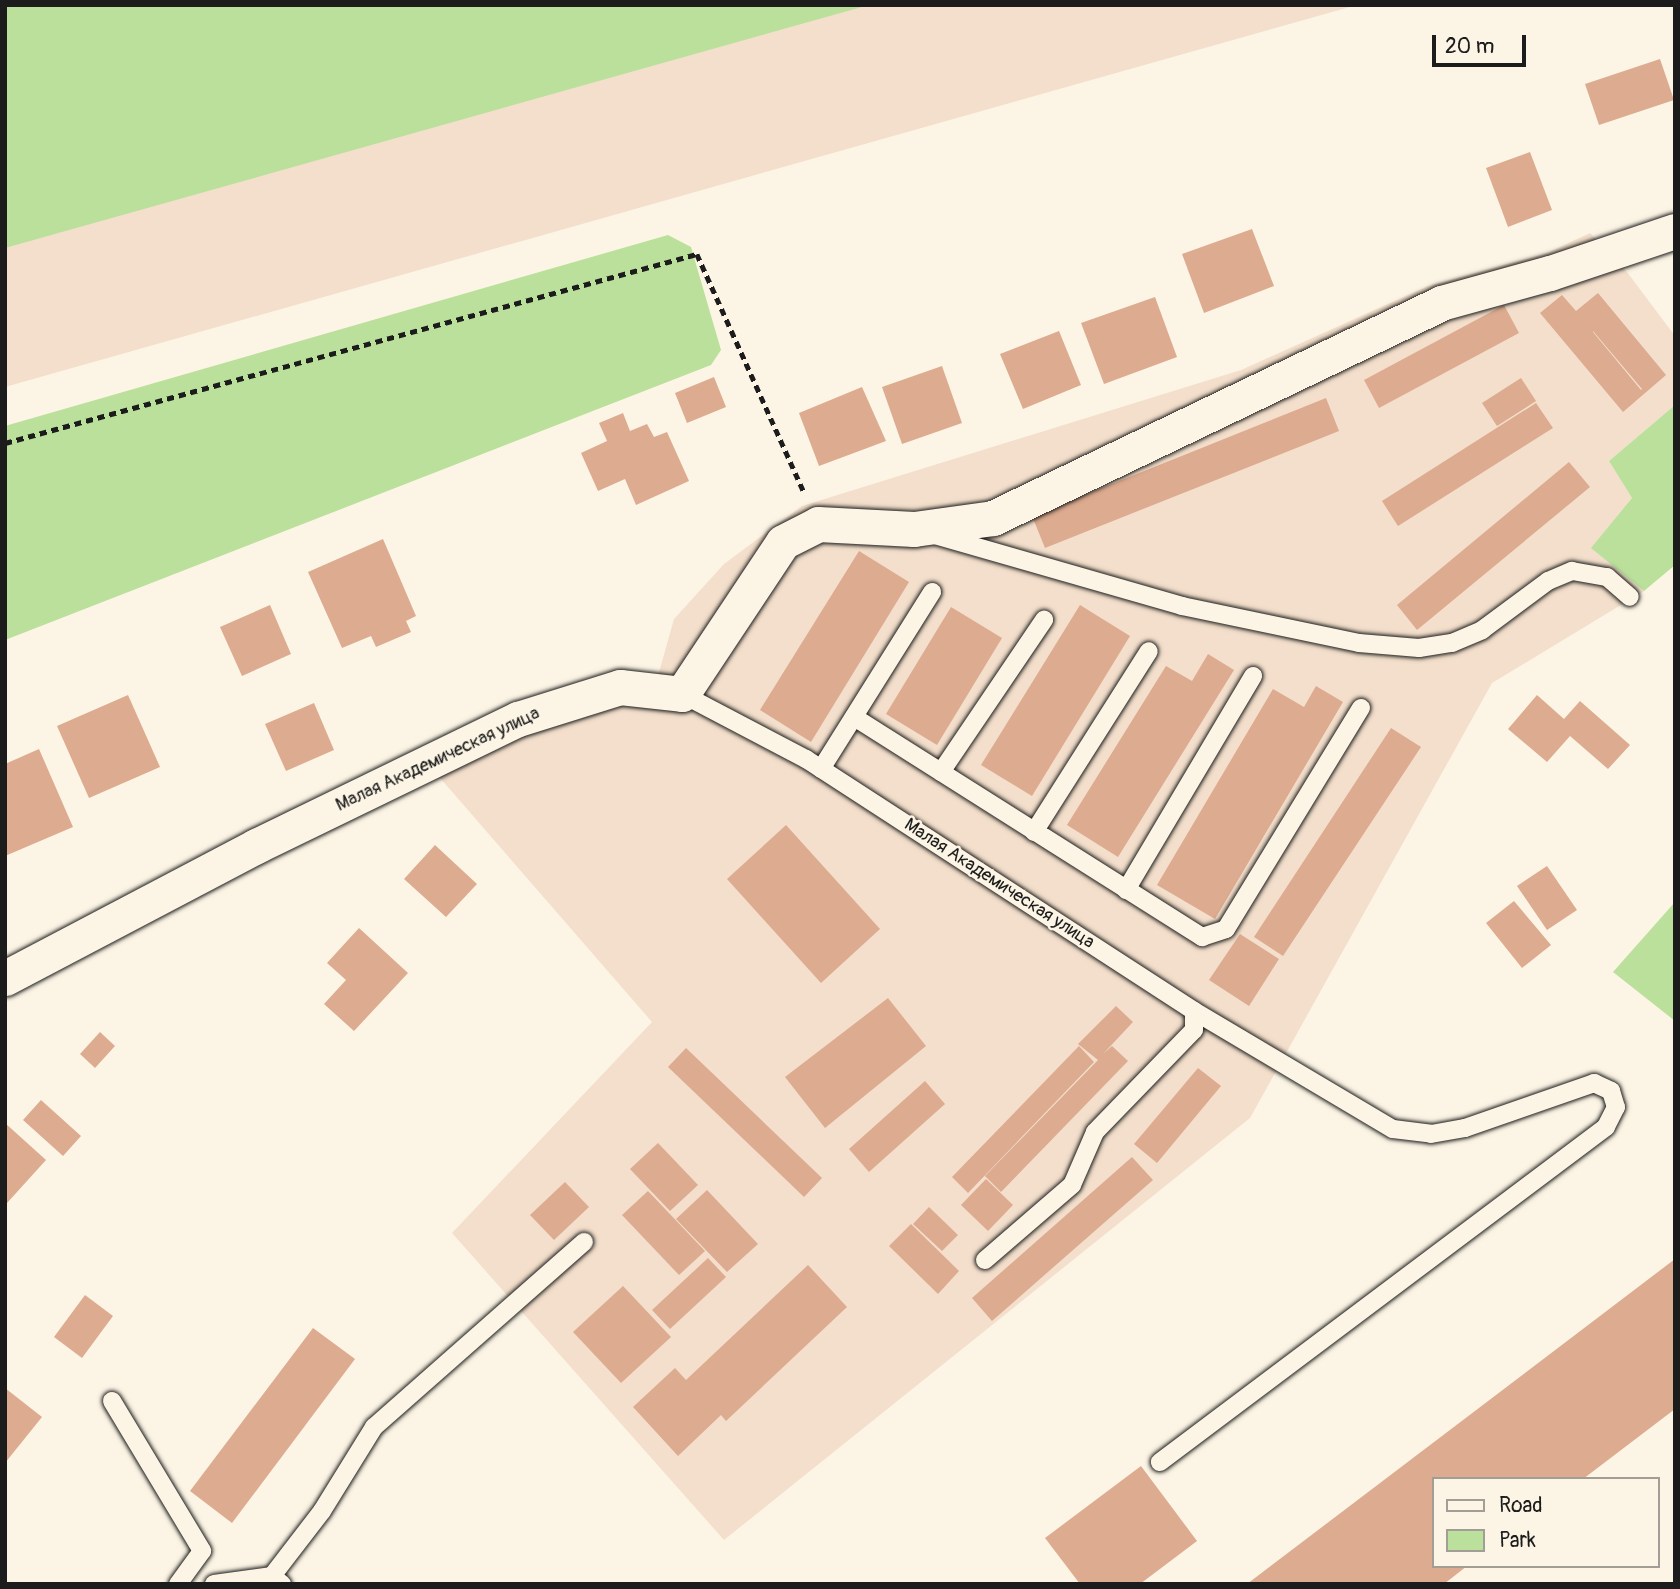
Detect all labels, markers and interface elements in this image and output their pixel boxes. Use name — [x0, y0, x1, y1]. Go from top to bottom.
scale bar — [1435, 21, 1530, 65]
text: 20 m — [1445, 33, 1494, 60]
street label: Малая Академическая улица — [333, 703, 543, 817]
street label: Малая Академическая улица — [900, 814, 1098, 954]
legend — [1432, 1477, 1659, 1568]
text: Road — [1499, 1492, 1543, 1519]
text: Park — [1499, 1527, 1536, 1554]

